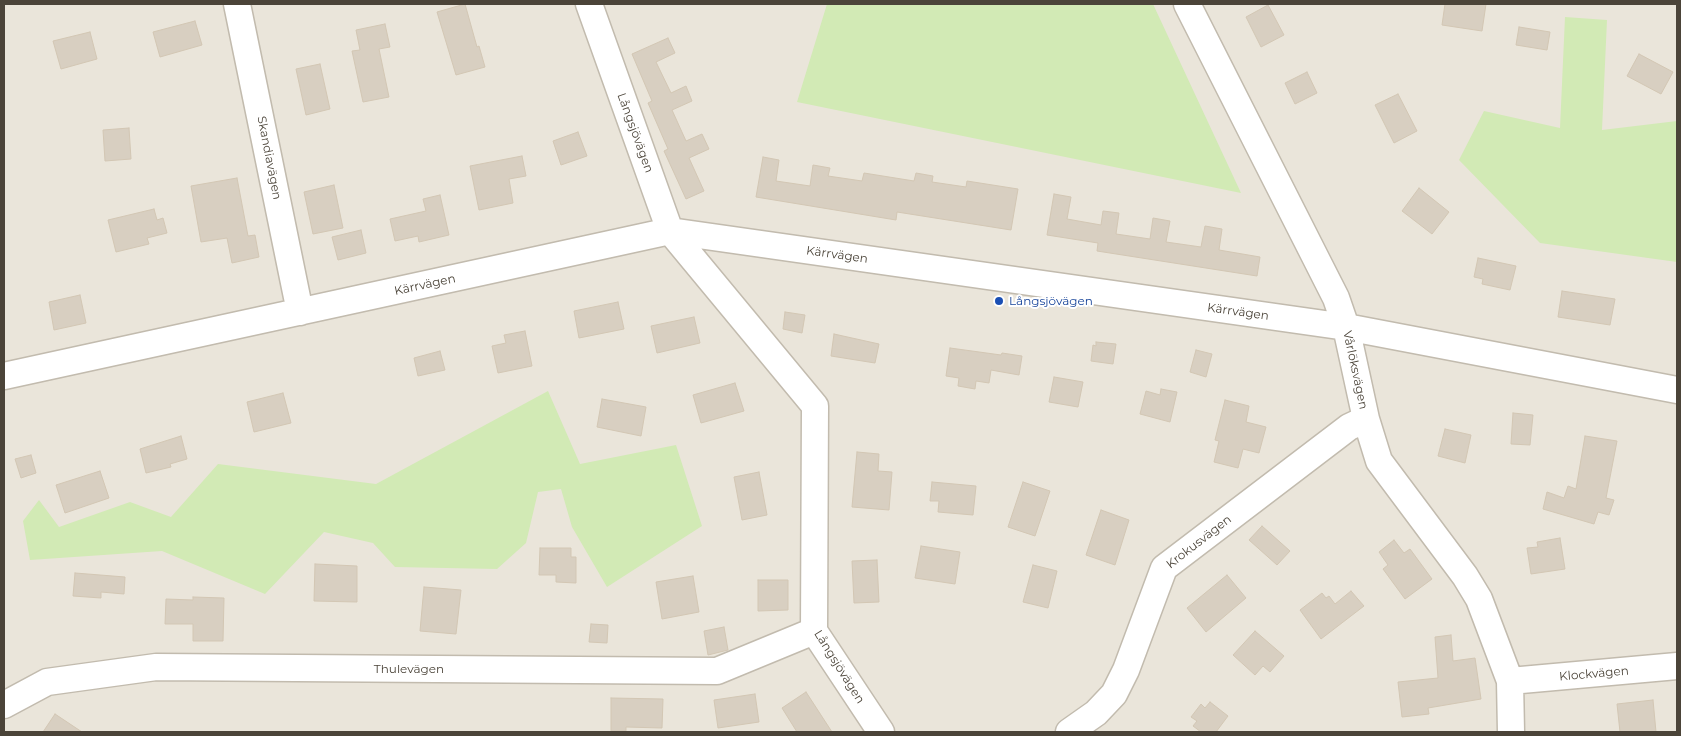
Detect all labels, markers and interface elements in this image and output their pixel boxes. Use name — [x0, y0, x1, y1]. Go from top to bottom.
street label: Långsjövägen — [614, 91, 656, 175]
street label: Skandiavägen — [254, 115, 284, 201]
street label: Kärrvägen — [805, 244, 869, 266]
street label: Kärrvägen — [393, 272, 457, 298]
place label: Långsjövägen — [1009, 294, 1093, 308]
marker: Långsjövägen — [993, 295, 1005, 307]
street label: Kärrvägen — [1206, 301, 1270, 323]
street label: Vårlöksvägen — [1340, 329, 1370, 411]
street label: Krokusvägen — [1164, 512, 1234, 572]
street label: Långsjövägen — [811, 628, 867, 706]
street label: Thulevägen — [374, 662, 444, 676]
street label: Klockvägen — [1559, 664, 1629, 684]

